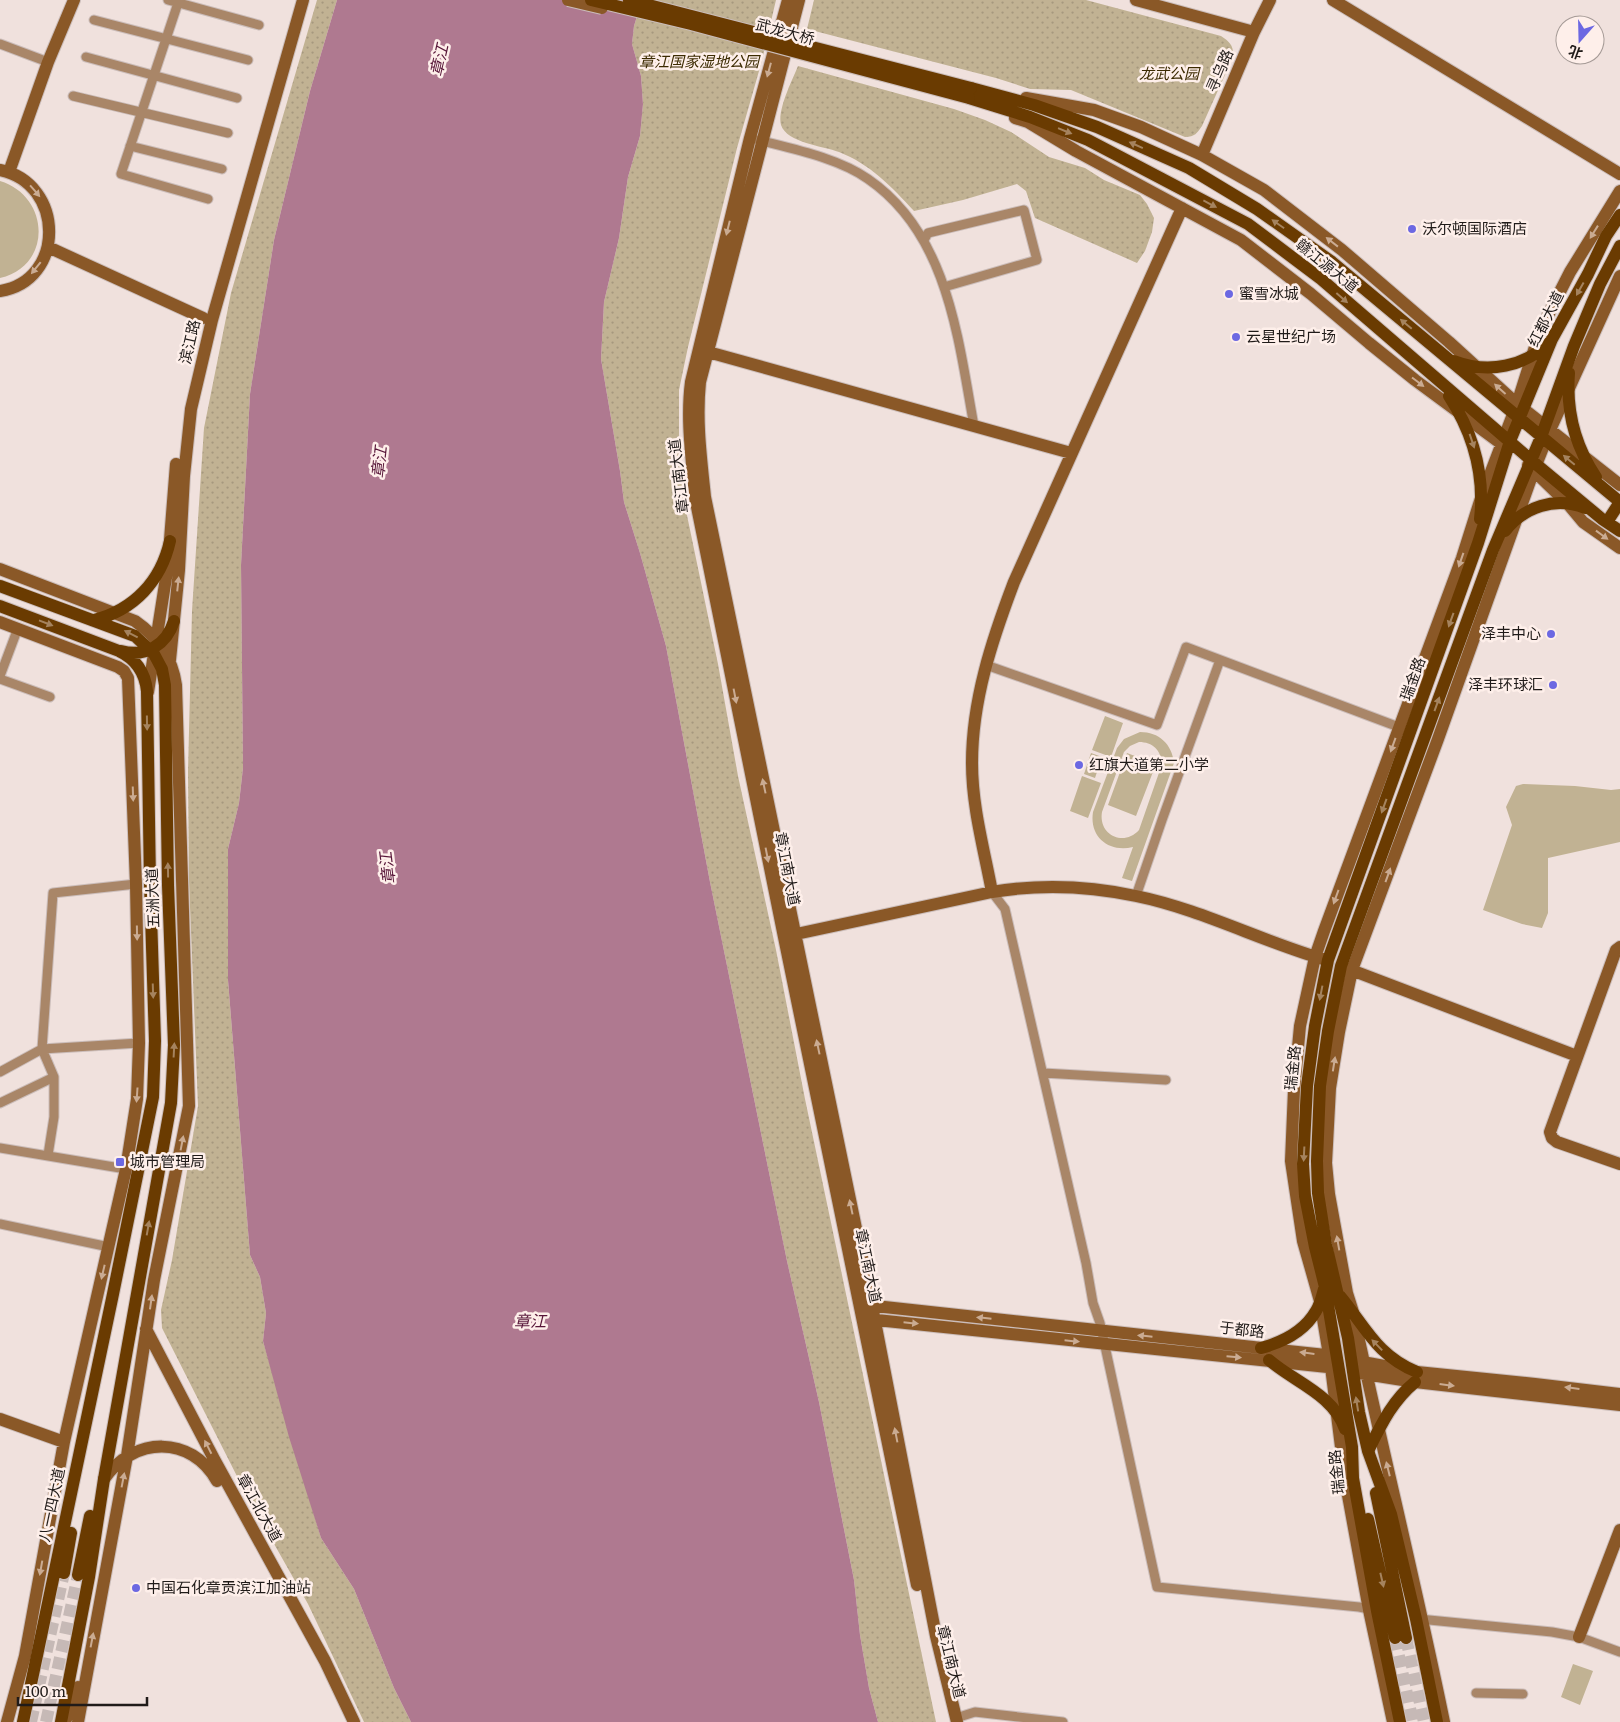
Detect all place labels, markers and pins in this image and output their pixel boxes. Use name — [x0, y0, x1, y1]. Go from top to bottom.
place label: 沃尔顿国际酒店 — [1422, 216, 1527, 239]
marker: 沃尔顿国际酒店 — [1406, 223, 1418, 235]
place label: 蜜雪冰城 — [1239, 281, 1299, 304]
marker: 蜜雪冰城 — [1223, 288, 1235, 300]
place label: 云星世纪广场 — [1246, 324, 1336, 347]
marker: 云星世纪广场 — [1230, 331, 1242, 343]
place label: 泽丰中心 — [1481, 621, 1541, 644]
marker: 泽丰中心 — [1545, 628, 1557, 640]
place label: 泽丰环球汇 — [1468, 672, 1543, 695]
marker: 泽丰环球汇 — [1547, 679, 1559, 691]
place label: 红旗大道第二小学 — [1089, 752, 1209, 775]
marker: 红旗大道第二小学 — [1073, 759, 1085, 771]
place label: 城市管理局 — [130, 1149, 205, 1172]
marker: 城市管理局 — [114, 1156, 126, 1168]
place label: 中国石化章贡滨江加油站 — [146, 1575, 311, 1598]
marker: 中国石化章贡滨江加油站 — [130, 1582, 142, 1594]

